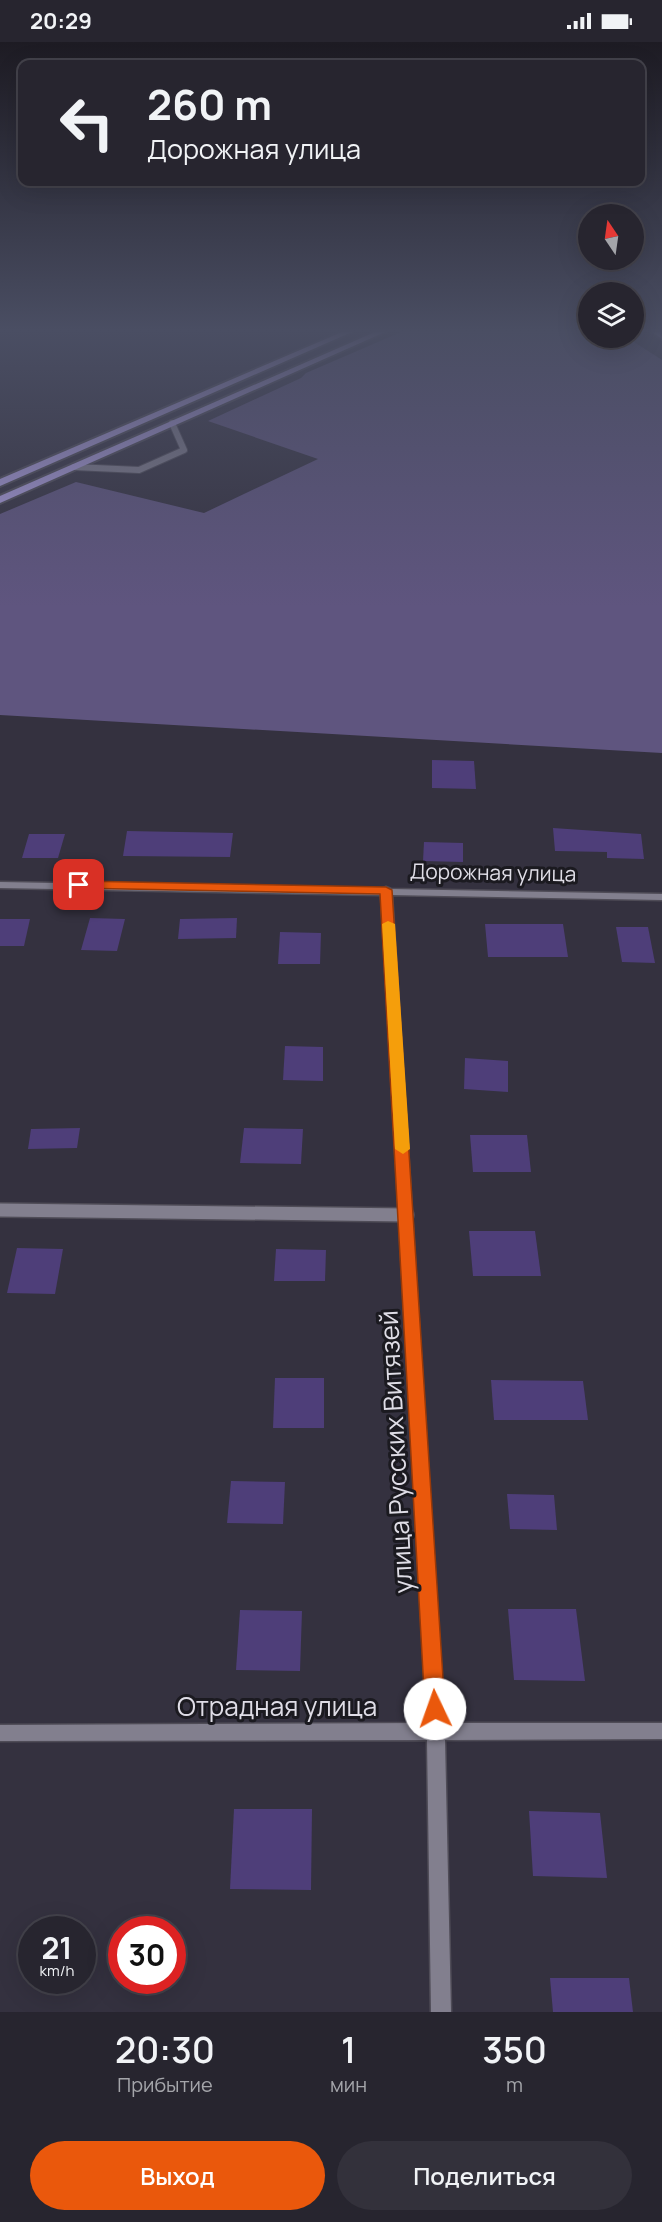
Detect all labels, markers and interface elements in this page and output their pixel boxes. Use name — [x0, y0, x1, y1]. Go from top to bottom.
text: 20:29 — [30, 6, 92, 36]
text: 260 m — [147, 75, 272, 133]
icon: left — [48, 84, 126, 162]
text: Дорожная улица — [147, 130, 361, 167]
north arrow — [578, 204, 644, 270]
map controls — [578, 204, 644, 348]
button: layers — [578, 282, 644, 348]
street label: Дорожная улица — [410, 857, 576, 887]
pin — [53, 859, 104, 910]
icon: arrive — [62, 868, 95, 901]
street label: улица Русских Витязей — [370, 1310, 420, 1595]
position arrow — [403, 1677, 467, 1741]
street label: Отрадная улица — [177, 1688, 377, 1724]
speed limit sign: 30 — [108, 1916, 186, 1994]
text: 21 — [41, 1927, 73, 1968]
text: km/h — [40, 1960, 74, 1981]
text: 20:30 — [115, 2025, 215, 2074]
text: 1 — [341, 2025, 356, 2074]
text: 350 — [482, 2025, 547, 2074]
text: Прибытие — [117, 2071, 213, 2098]
text: мин — [330, 2071, 367, 2098]
text: m — [506, 2071, 523, 2098]
button: Выход — [30, 2141, 325, 2210]
button: Поделиться — [337, 2141, 632, 2210]

